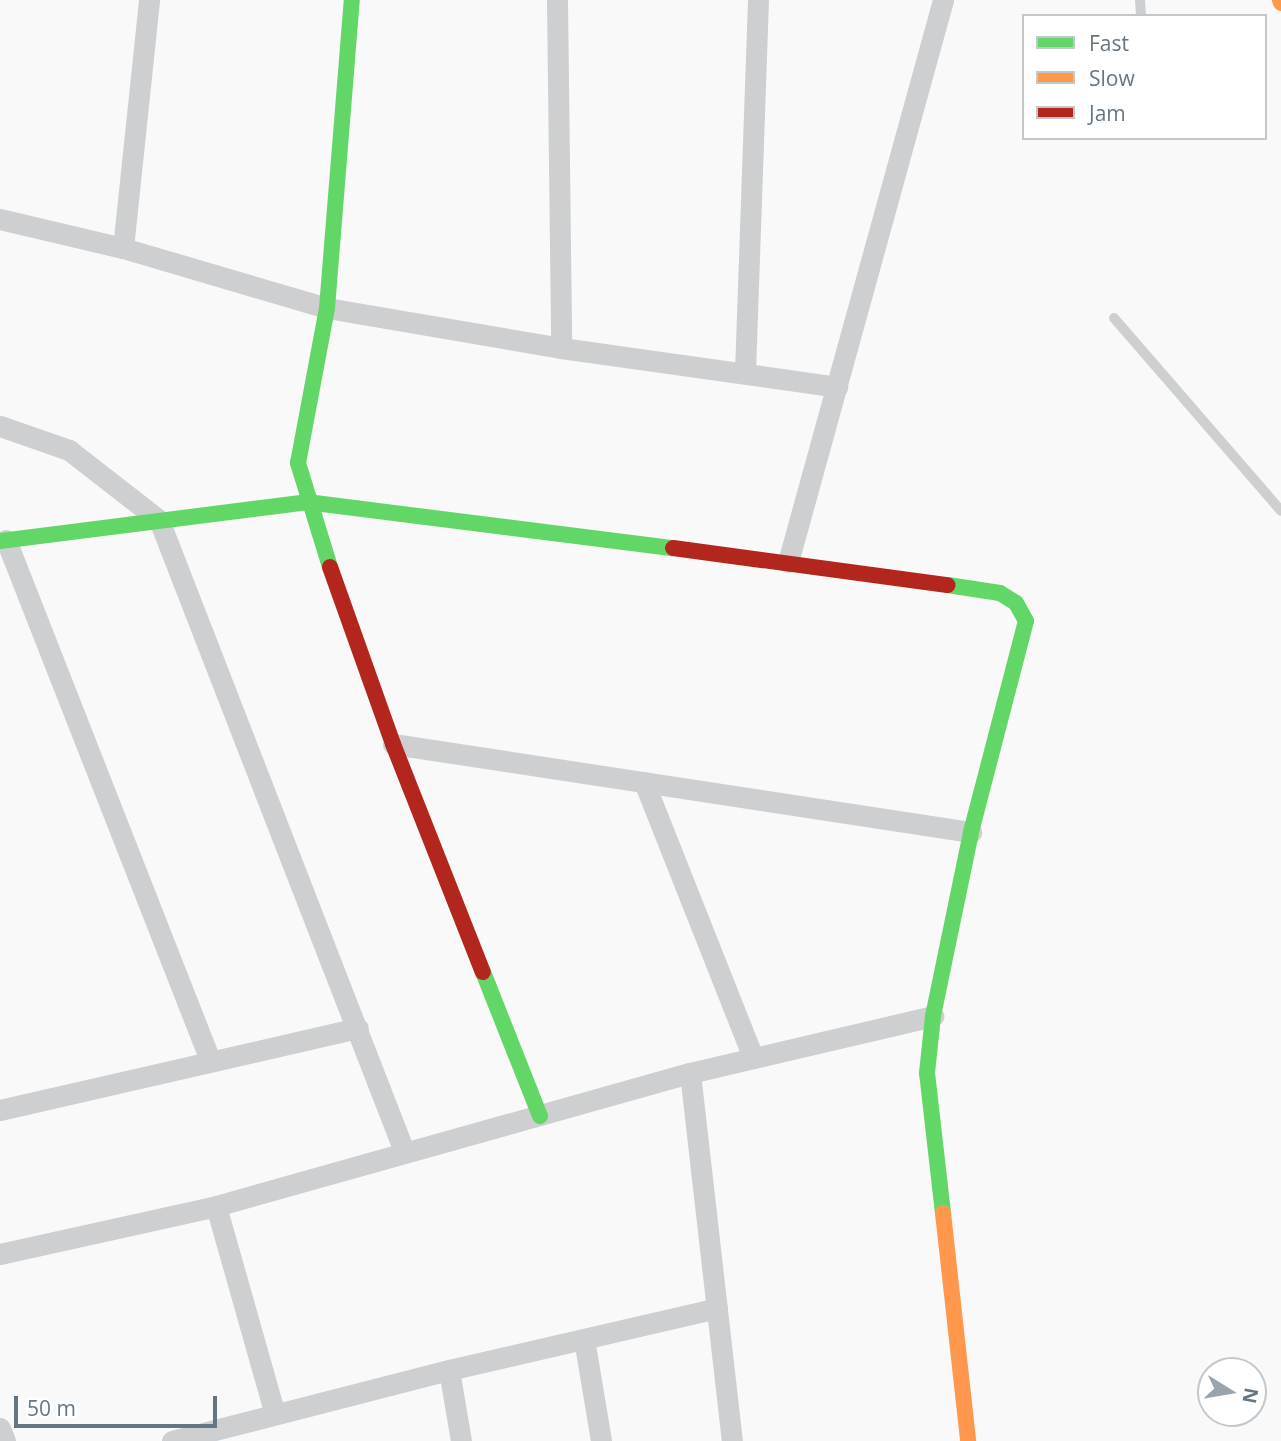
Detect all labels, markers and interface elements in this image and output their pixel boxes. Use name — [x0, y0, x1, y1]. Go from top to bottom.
legend — [1022, 14, 1267, 140]
text: Fast — [1089, 29, 1129, 57]
text: Slow — [1089, 64, 1135, 92]
text: Jam — [1089, 99, 1126, 127]
north arrow — [1197, 1357, 1267, 1427]
scale bar — [18, 1382, 220, 1426]
text: N — [1236, 1386, 1265, 1406]
text: 50 m — [27, 1394, 76, 1422]

